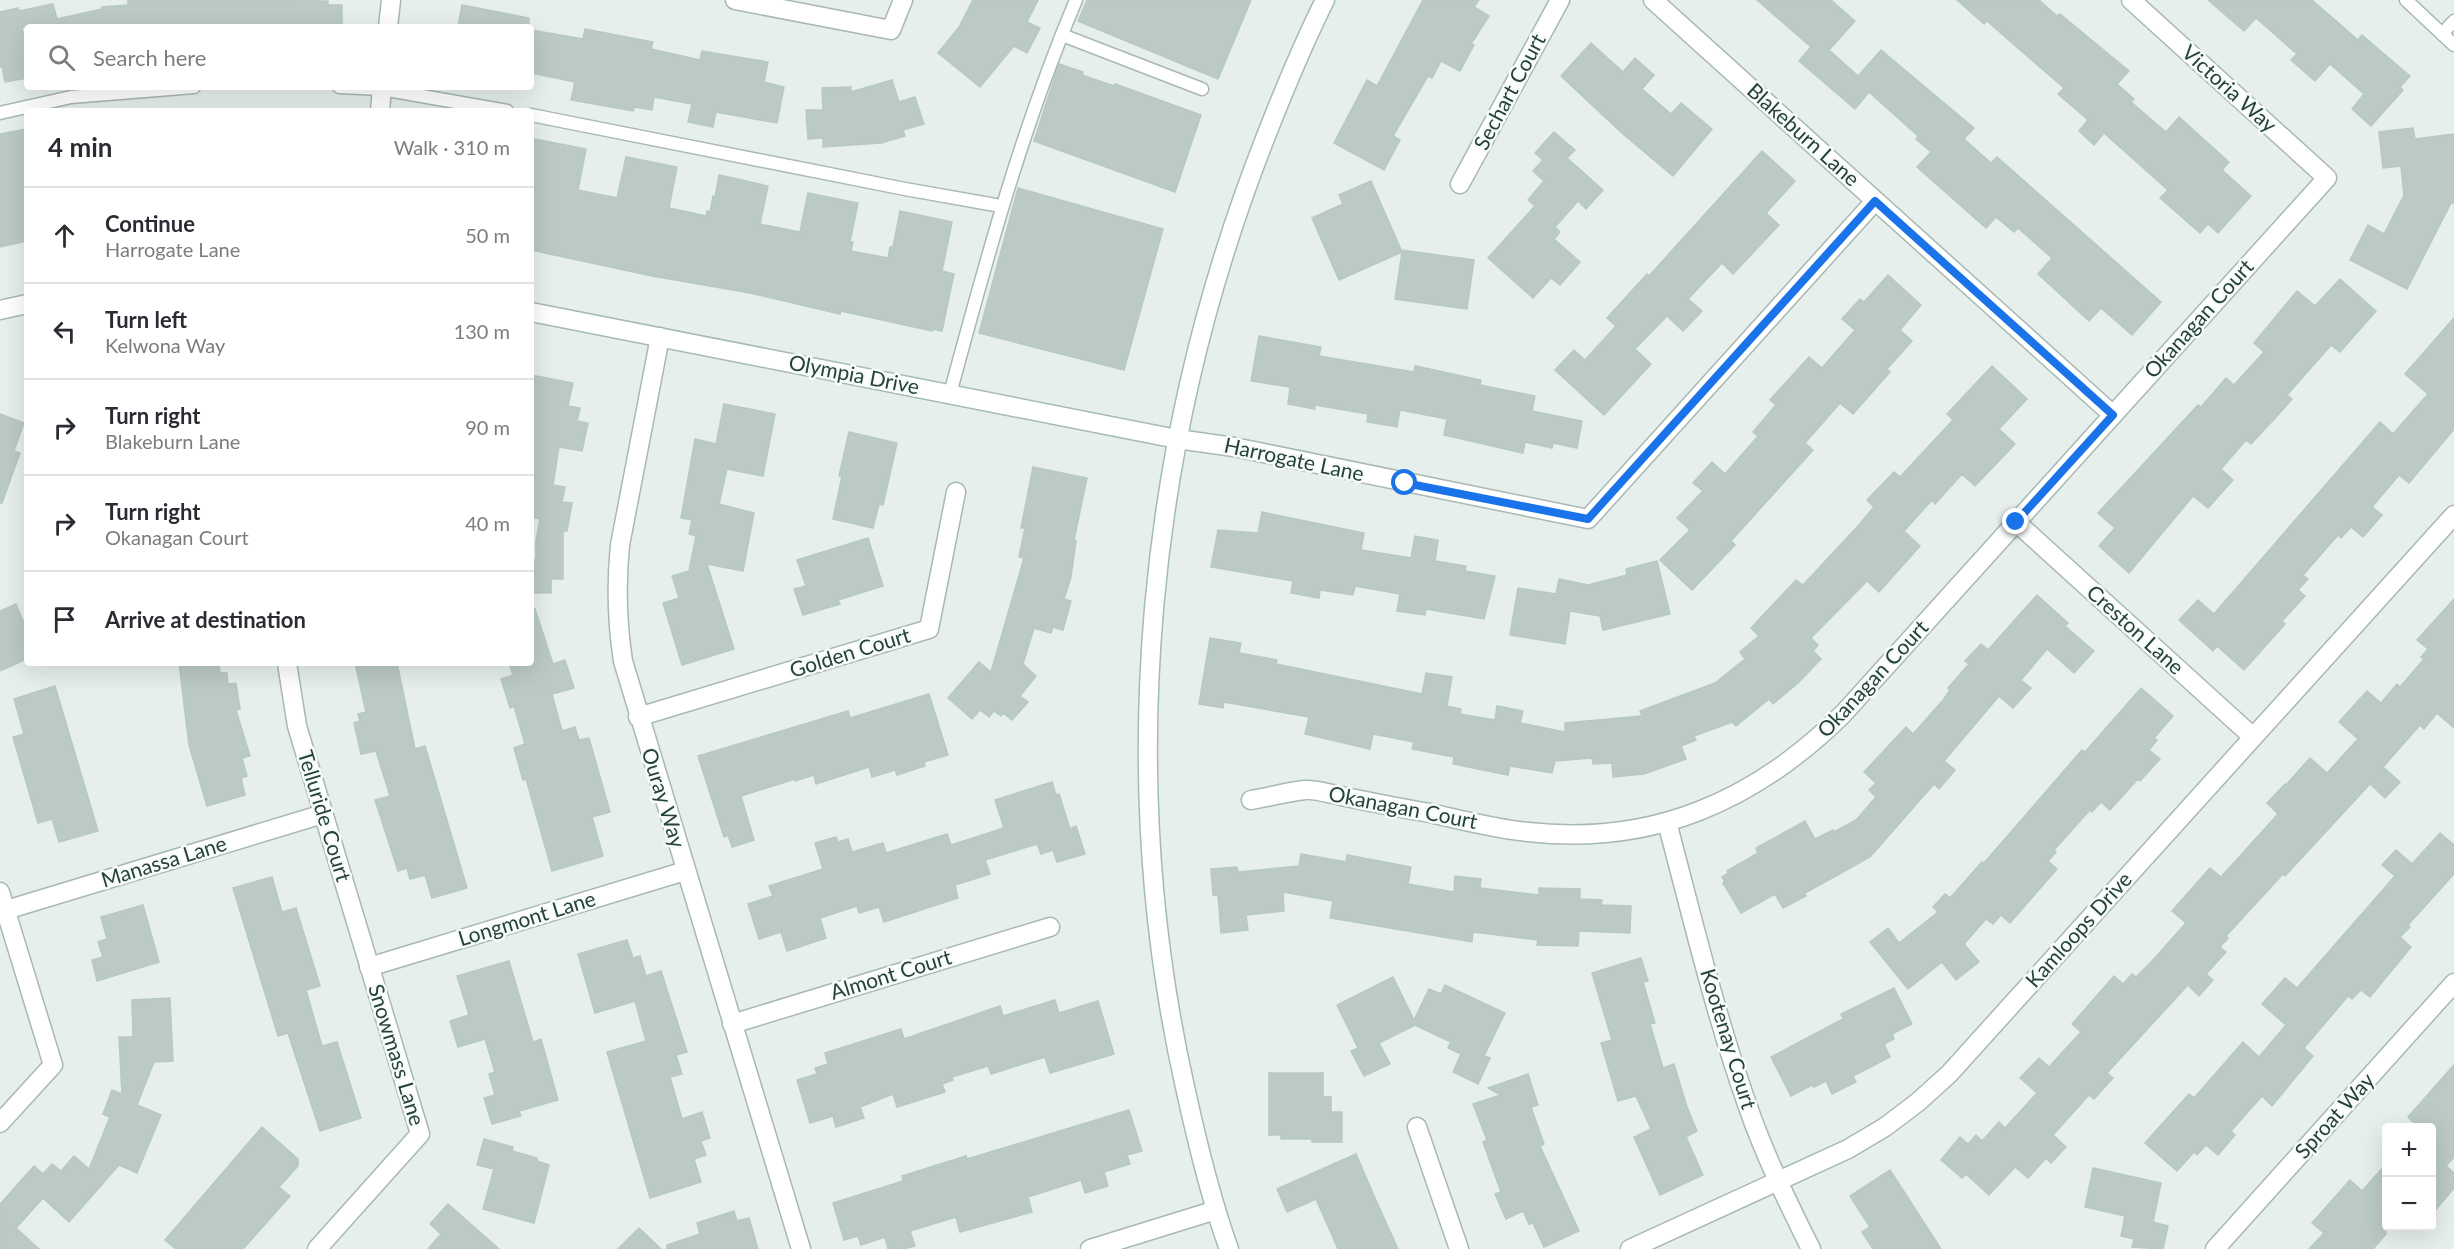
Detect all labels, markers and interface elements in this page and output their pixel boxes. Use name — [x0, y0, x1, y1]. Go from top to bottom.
search box — [24, 24, 534, 90]
street label: Sechart Court — [1468, 29, 1550, 154]
street label: Victoria Way — [2178, 39, 2283, 137]
icon: search — [45, 41, 78, 74]
text: Search here — [93, 44, 206, 71]
street label: Blakeburn Lane — [1743, 77, 1865, 191]
text: 4 min — [48, 131, 112, 163]
text: Walk · 310 m — [394, 135, 510, 159]
text: Continue — [105, 210, 195, 237]
icon: ahead — [48, 219, 81, 252]
text: 50 m — [465, 223, 510, 247]
text: Harrogate Lane — [105, 237, 240, 261]
street label: Okanagan Court — [2138, 253, 2258, 382]
text: Turn left — [105, 306, 187, 333]
icon: left — [48, 315, 81, 348]
text: 130 m — [454, 319, 510, 343]
text: Kelwona Way — [105, 333, 225, 357]
street label: Olympia Drive — [787, 349, 922, 398]
text: Turn right — [105, 402, 200, 429]
icon: right — [48, 411, 81, 444]
text: 90 m — [465, 415, 510, 439]
text: Blakeburn Lane — [105, 429, 240, 453]
street label: Harrogate Lane — [1222, 432, 1366, 486]
route start — [1391, 469, 1417, 495]
text: Turn right — [105, 498, 200, 525]
icon: right — [48, 507, 81, 540]
route end — [2002, 508, 2028, 534]
text: 40 m — [465, 511, 510, 535]
text: Okanagan Court — [105, 525, 249, 549]
street label: Creston Lane — [2082, 579, 2190, 679]
icon: arrive — [48, 603, 81, 636]
text: Arrive at destination — [105, 606, 306, 633]
street label: Okanagan Court — [1811, 614, 1933, 742]
street label: Golden Court — [786, 621, 913, 682]
street label: Ouray Way — [637, 745, 691, 851]
street label: Telluride Court — [294, 747, 357, 885]
street label: Okanagan Court — [1327, 780, 1480, 833]
street label: Manassa Lane — [98, 830, 229, 891]
street label: Kamloops Drive — [2020, 866, 2136, 992]
street label: Longmont Lane — [455, 885, 598, 950]
street label: Almont Court — [827, 943, 955, 1004]
street label: Kootenay Court — [1696, 965, 1763, 1112]
street label: Snowmass Lane — [364, 981, 431, 1128]
street label: Sproat Way — [2289, 1067, 2379, 1163]
map controls — [2382, 1123, 2436, 1231]
button: + — [2382, 1123, 2436, 1177]
button: − — [2382, 1177, 2436, 1231]

